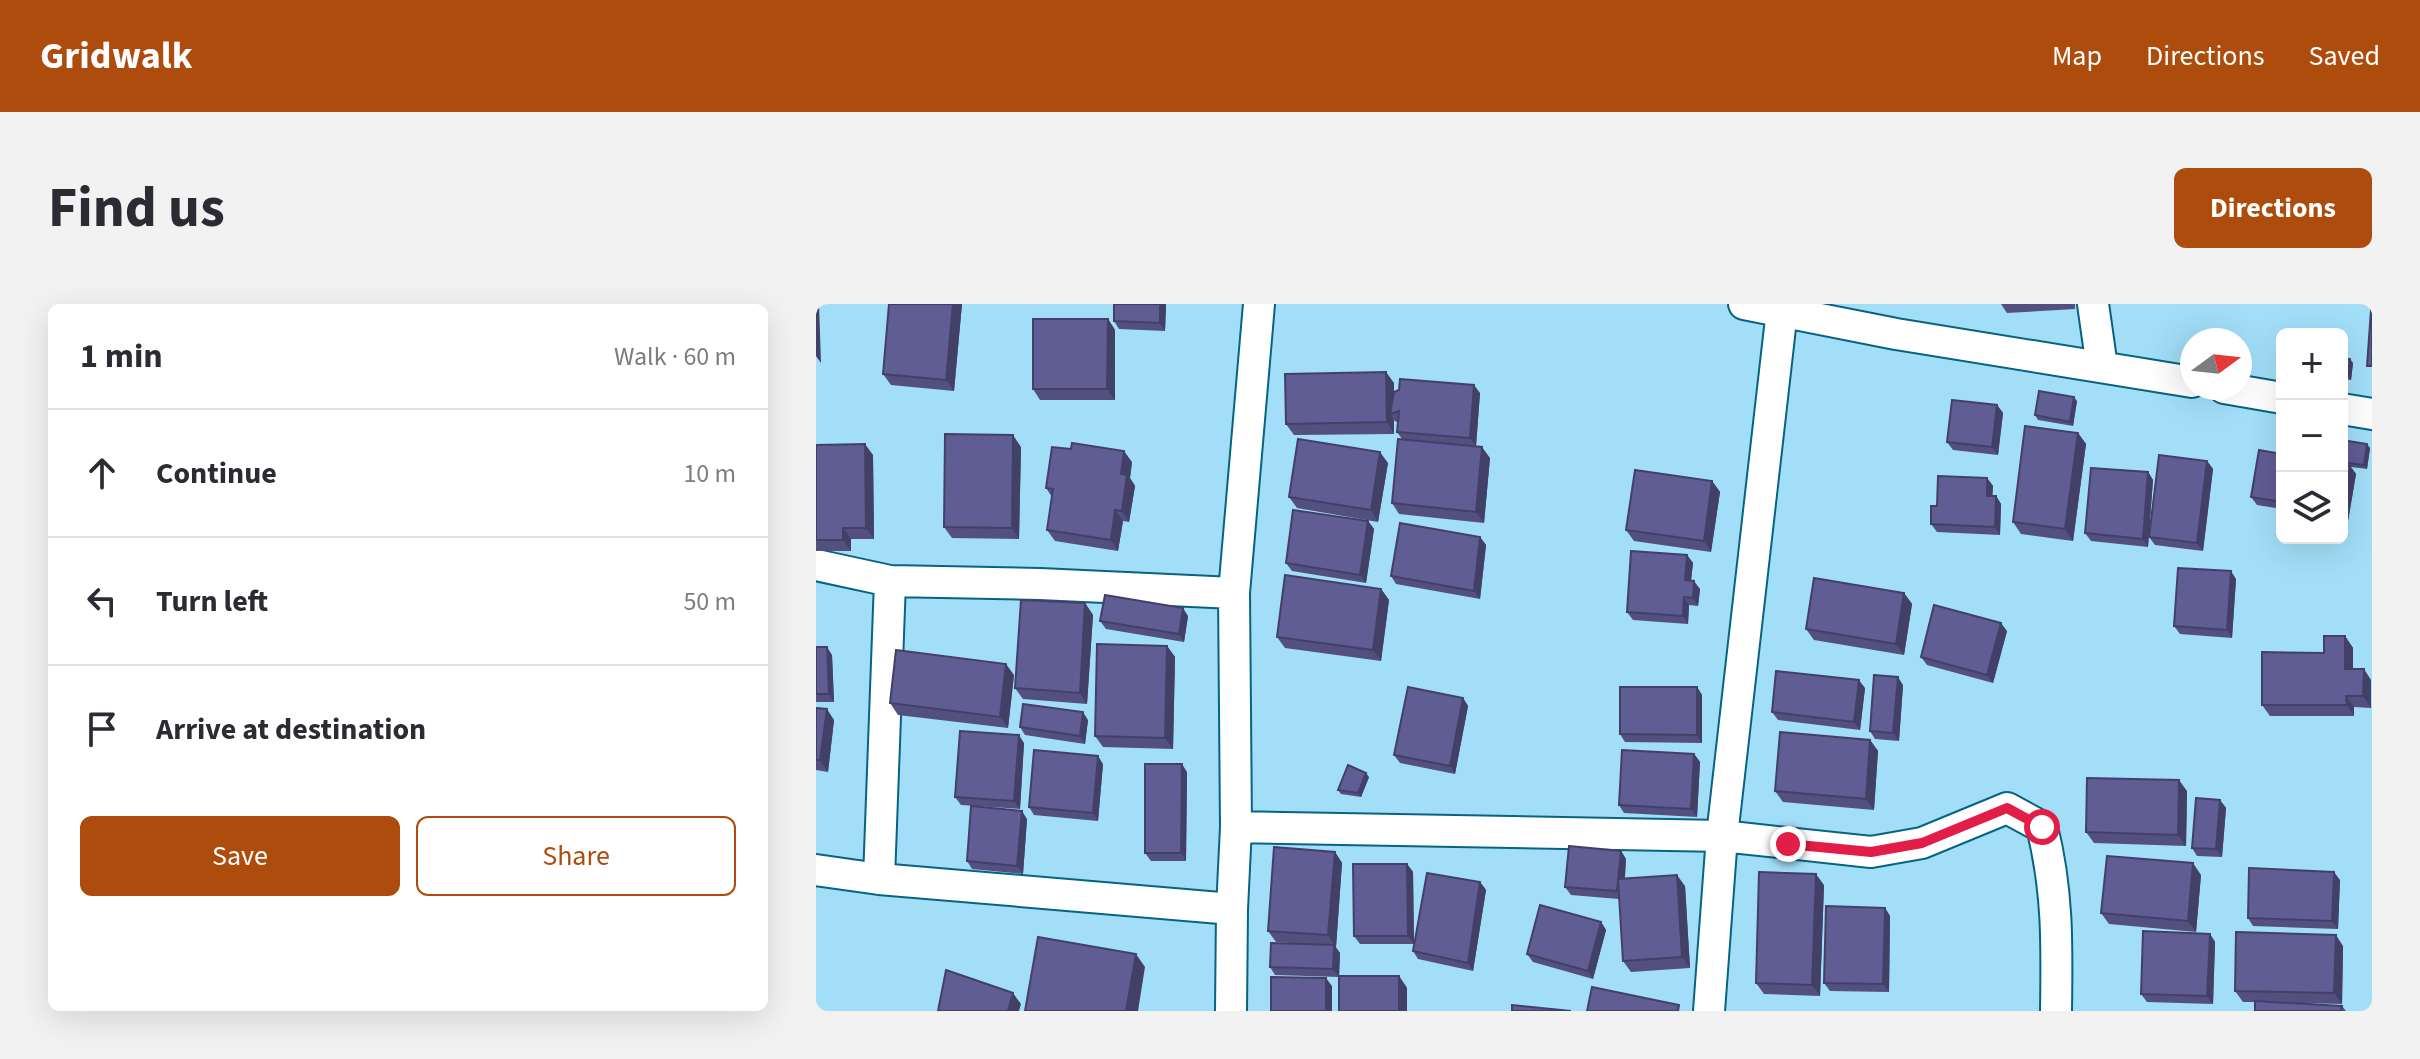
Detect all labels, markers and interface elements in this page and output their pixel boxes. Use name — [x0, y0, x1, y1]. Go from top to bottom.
text: Gridwalk — [40, 29, 192, 83]
text: Map — [2052, 36, 2102, 76]
text: Directions — [2146, 36, 2265, 76]
text: Saved — [2309, 36, 2380, 76]
button: Directions — [2174, 168, 2372, 248]
text: Find us — [48, 169, 225, 248]
north arrow — [2180, 328, 2252, 400]
map controls — [2276, 328, 2348, 544]
button: + — [2276, 328, 2348, 400]
text: 1 min — [80, 332, 163, 381]
text: Walk · 60 m — [614, 338, 736, 375]
button: − — [2276, 400, 2348, 472]
icon: ahead — [80, 451, 124, 495]
text: Continue — [156, 452, 277, 495]
text: 10 m — [683, 455, 736, 492]
button: layers — [2276, 472, 2348, 544]
icon: left — [80, 579, 124, 623]
text: Turn left — [156, 580, 268, 623]
text: 50 m — [683, 583, 736, 620]
icon: arrive — [80, 707, 124, 751]
text: Arrive at destination — [156, 708, 426, 751]
route start — [2024, 809, 2060, 845]
button: Save — [80, 816, 400, 896]
button: Share — [416, 816, 736, 896]
route end — [1770, 826, 1806, 862]

